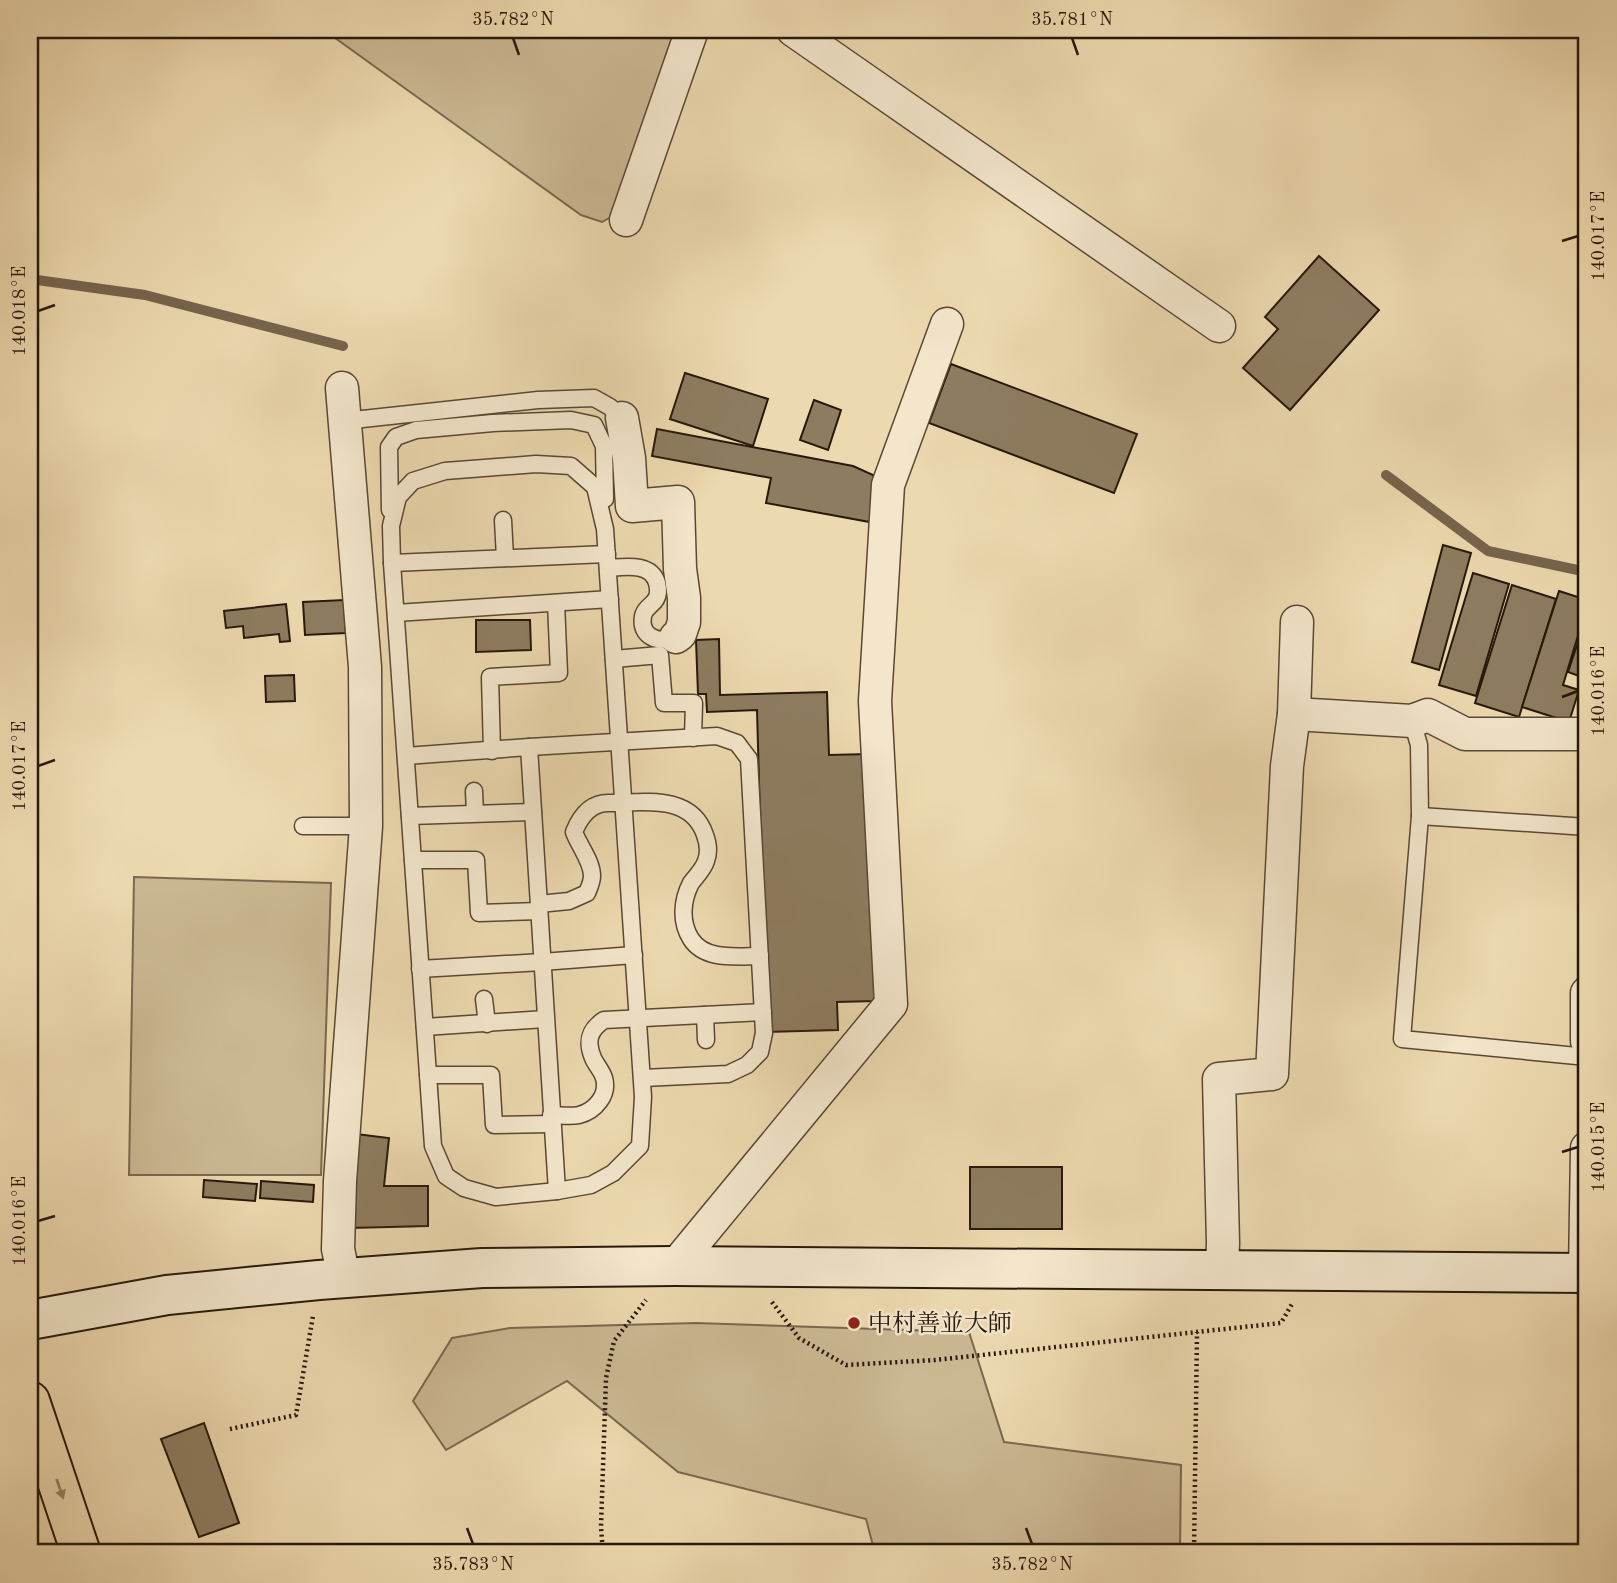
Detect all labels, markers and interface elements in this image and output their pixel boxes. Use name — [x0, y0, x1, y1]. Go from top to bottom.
text: 35.782°N — [472, 11, 554, 29]
text: 35.781°N — [1031, 11, 1113, 29]
text: 140.017°E — [1590, 191, 1608, 281]
text: 140.018°E — [11, 266, 29, 356]
text: 140.016°E — [1590, 646, 1608, 736]
text: 140.017°E — [11, 721, 29, 811]
text: 140.015°E — [1590, 1102, 1608, 1192]
text: 140.016°E — [11, 1176, 29, 1266]
place label: 中村善並大師 — [868, 1310, 1012, 1337]
marker: 中村善並大師 — [846, 1315, 862, 1331]
one-way arrow — [55, 1479, 66, 1500]
text: 35.783°N — [432, 1556, 514, 1574]
text: 35.782°N — [991, 1556, 1073, 1574]

